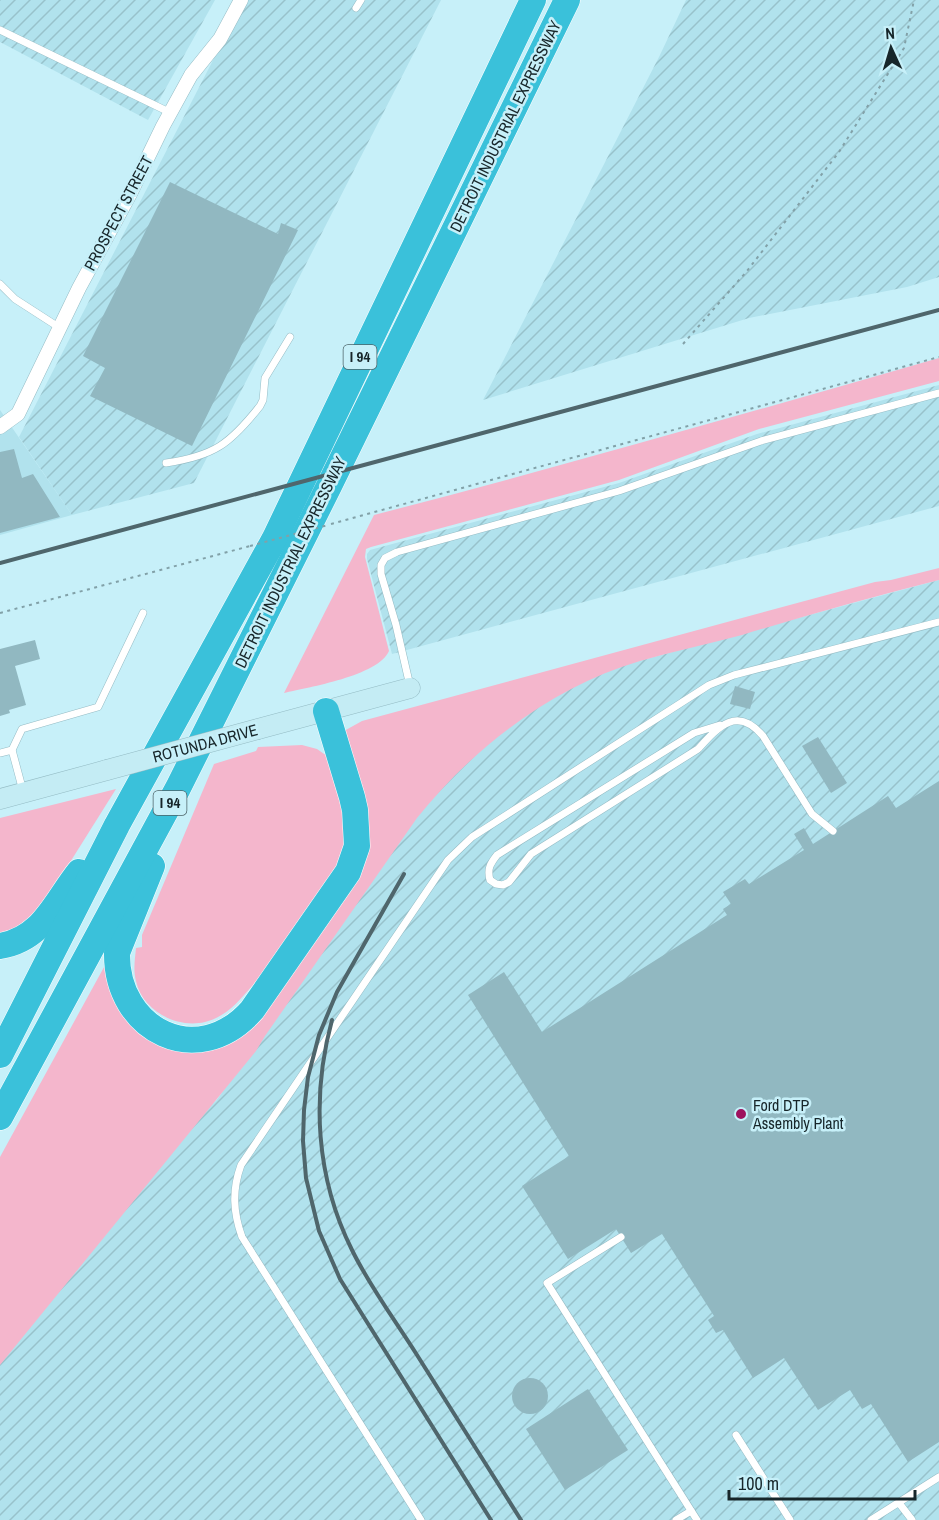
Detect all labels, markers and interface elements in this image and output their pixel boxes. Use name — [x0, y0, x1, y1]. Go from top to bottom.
street label: DETROIT INDUSTRIAL EXPRESSWAY — [444, 16, 566, 235]
north arrow — [861, 18, 921, 78]
text: N — [884, 22, 895, 44]
street label: PROSPECT STREET — [78, 152, 158, 274]
road number: I 94 — [344, 345, 376, 369]
street label: DETROIT INDUSTRIAL EXPRESSWAY — [229, 452, 351, 671]
street label: ROTUNDA DRIVE — [150, 718, 260, 768]
road number: I 94 — [154, 791, 186, 815]
place label: Ford DTP Assembly Plant — [752, 1094, 844, 1134]
marker: Ford DTP Assembly Plant — [734, 1107, 748, 1121]
scale bar — [729, 1463, 915, 1501]
text: 100 m — [738, 1471, 779, 1496]

